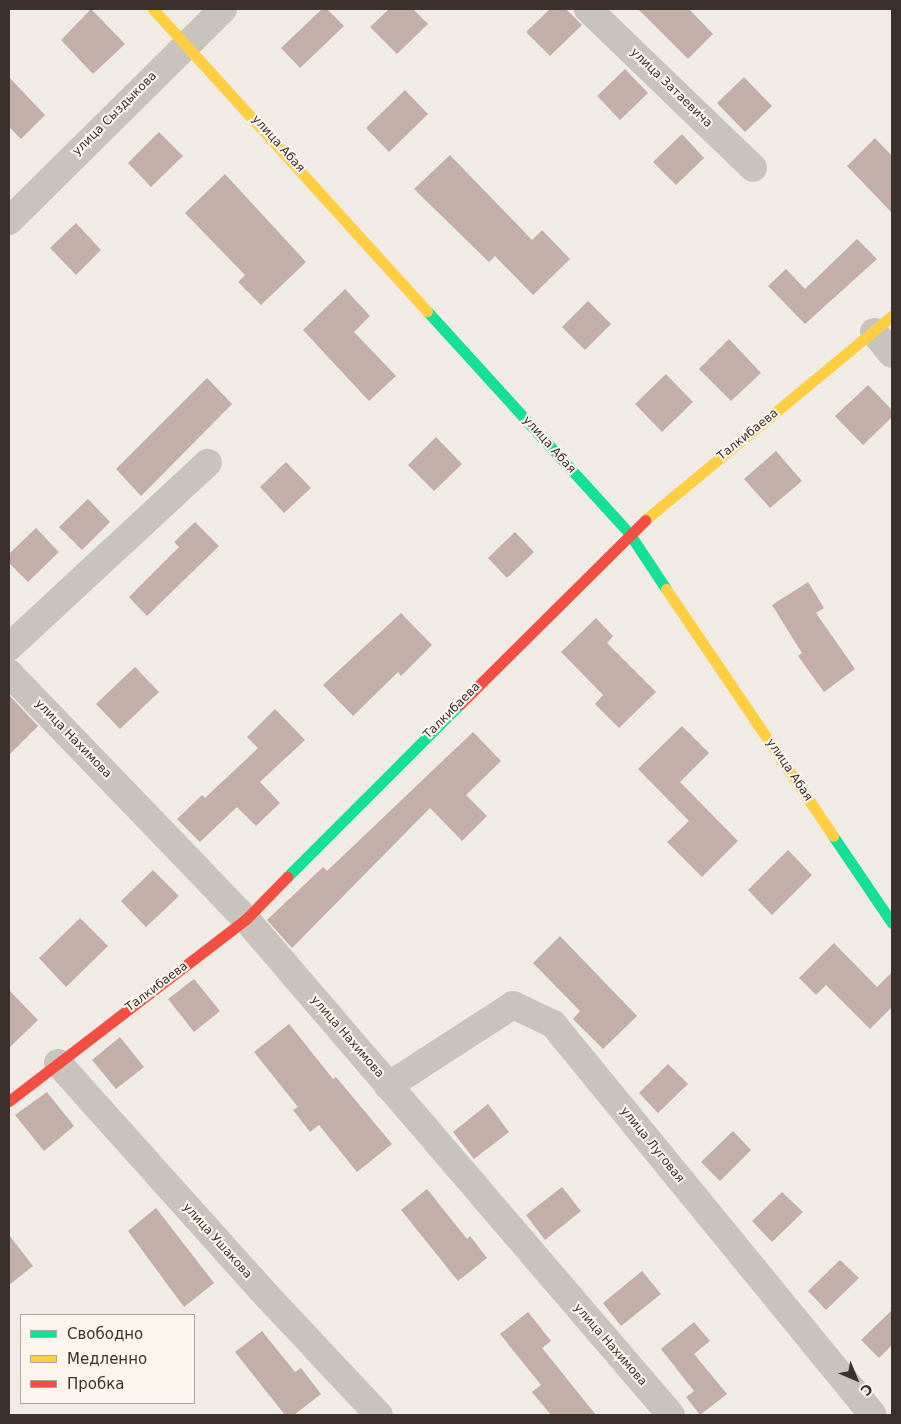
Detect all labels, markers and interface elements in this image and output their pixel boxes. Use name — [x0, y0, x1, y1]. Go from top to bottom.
street label: улица Затаевича — [627, 45, 715, 131]
street label: улица Сыздыкова — [70, 69, 160, 159]
street label: улица Абая — [249, 112, 307, 176]
street label: Талкибаева — [715, 406, 781, 464]
street label: улица Абая — [520, 413, 578, 477]
street label: Талкибаева — [421, 680, 483, 742]
street label: улица Нахимова — [32, 697, 114, 781]
street label: улица Абая — [763, 736, 815, 804]
street label: Талкибаева — [123, 959, 191, 1015]
street label: улица Нахимова — [307, 993, 387, 1081]
street label: улица Луговая — [617, 1104, 687, 1186]
street label: улица Ушакова — [179, 1200, 255, 1282]
street label: улица Нахимова — [570, 1301, 650, 1389]
legend — [20, 1314, 195, 1404]
text: Свободно — [67, 1325, 143, 1343]
text: Медленно — [67, 1350, 147, 1368]
north arrow — [831, 1354, 881, 1404]
text: Пробка — [67, 1375, 124, 1393]
text: С — [857, 1380, 876, 1399]

